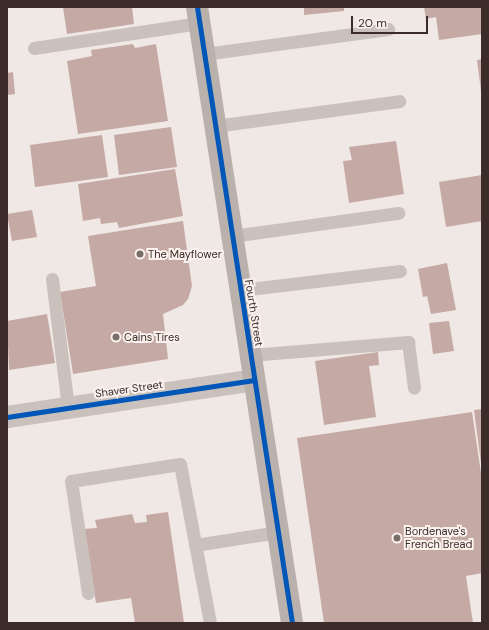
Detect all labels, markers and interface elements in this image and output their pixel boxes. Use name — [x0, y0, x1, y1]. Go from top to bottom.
scale bar — [353, 8, 430, 34]
text: 20 m — [358, 15, 387, 31]
place label: The Mayflower — [148, 247, 222, 261]
marker: The Mayflower — [135, 249, 145, 259]
street label: Fourth Street — [242, 279, 266, 347]
place label: Cains Tires — [124, 330, 180, 344]
marker: Cains Tires — [111, 332, 121, 342]
street label: Shaver Street — [94, 378, 164, 400]
place label: Bordenave's French Bread — [405, 525, 472, 551]
marker: Bordenave's French Bread — [392, 533, 402, 543]

